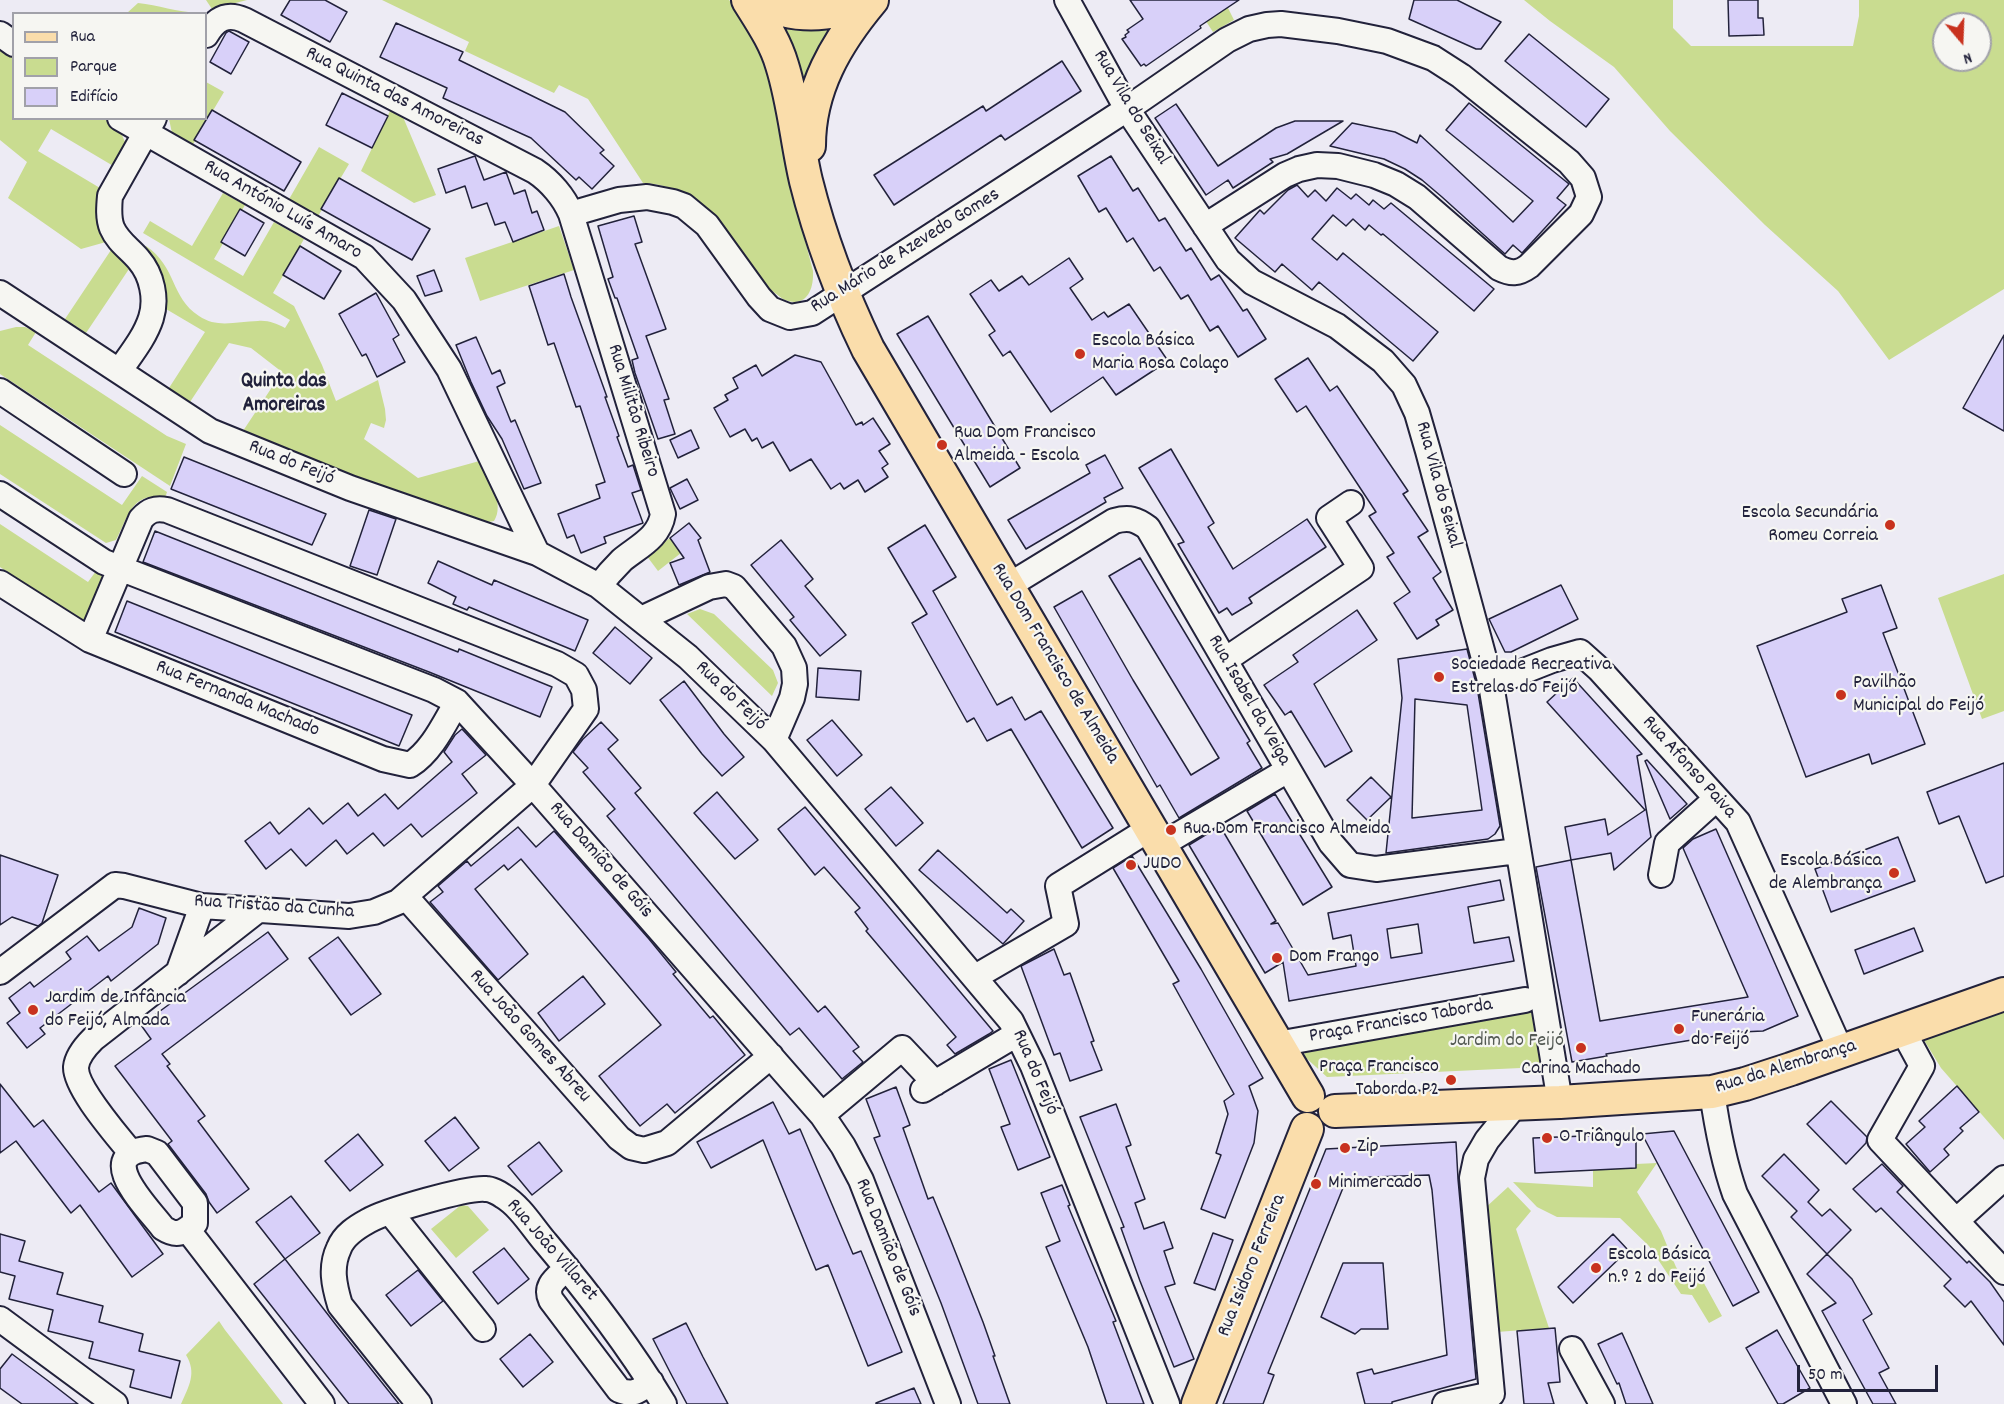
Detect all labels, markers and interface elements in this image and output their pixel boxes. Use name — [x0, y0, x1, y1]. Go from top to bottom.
legend — [12, 12, 207, 120]
north arrow — [1932, 12, 1992, 72]
text: Rua — [70, 25, 95, 50]
street label: Rua Quinta das Amoreiras — [301, 43, 487, 153]
text: N — [1960, 45, 1975, 70]
street label: Rua Vila do Seixal — [1086, 46, 1174, 170]
text: Parque — [70, 55, 117, 80]
text: Edifício — [70, 85, 118, 110]
street label: Rua António Luís Amaro — [198, 156, 366, 266]
street label: Rua Mário de Azevedo Gomes — [807, 184, 1005, 320]
place label: Escola Básica Maria Rosa Colaço — [1092, 330, 1229, 377]
street label: Rua Militão Ribeiro — [600, 342, 664, 480]
marker: Escola Básica Maria Rosa Colaço — [1073, 347, 1087, 361]
district label: Quinta das Amoreiras — [241, 370, 327, 420]
street label: Rua Vila do Seixal — [1409, 419, 1465, 551]
place label: Rua Dom Francisco Almeida - Escola — [954, 422, 1096, 469]
street label: Rua do Feijó — [244, 436, 338, 492]
marker: Rua Dom Francisco Almeida - Escola — [935, 438, 949, 452]
place label: Escola Secundária Romeu Correia — [1742, 502, 1878, 549]
marker: Escola Secundária Romeu Correia — [1883, 518, 1897, 532]
street label: Rua Dom Francisco de Almeida — [985, 559, 1123, 769]
street label: Rua Isabel da Veiga — [1201, 631, 1295, 771]
place label: Sociedade Recreativa Estrelas do Feijó — [1451, 654, 1612, 701]
street label: Rua Fernanda Machado — [152, 656, 322, 744]
street label: Rua do Feijó — [689, 657, 771, 737]
marker: Sociedade Recreativa Estrelas do Feijó — [1432, 670, 1446, 684]
place label: Pavilhão Municipal do Feijó — [1853, 672, 1984, 719]
marker: Pavilhão Municipal do Feijó — [1834, 688, 1848, 702]
street label: Rua Afonso Paiva — [1636, 712, 1740, 824]
street label: Rua Damião de Góis — [543, 798, 657, 924]
place label: Rua Dom Francisco Almeida — [1183, 818, 1390, 842]
marker: Rua Dom Francisco Almeida — [1164, 823, 1178, 837]
place label: Escola Básica de Alembrança — [1769, 850, 1882, 897]
place label: JUDO — [1143, 853, 1182, 877]
marker: JUDO — [1124, 858, 1138, 872]
marker: Escola Básica de Alembrança — [1887, 866, 1901, 880]
street label: Rua Tristão da Cunha — [193, 890, 355, 926]
place label: Dom Frango — [1289, 946, 1379, 970]
marker: Dom Frango — [1270, 951, 1284, 965]
street label: Rua João Gomes Abreu — [463, 965, 595, 1109]
place label: Jardim de Infância do Feijó, Almada — [45, 987, 186, 1034]
street label: Praça Francisco Taborda — [1308, 994, 1494, 1050]
marker: Jardim de Infância do Feijó, Almada — [26, 1003, 40, 1017]
place label: Funerária do Feijó — [1691, 1006, 1764, 1053]
marker: Funerária do Feijó — [1672, 1022, 1686, 1036]
street label: Rua do Feijó — [1005, 1027, 1063, 1119]
park label: Jardim do Feijó — [1450, 1030, 1564, 1054]
street label: Rua da Alembrança — [1713, 1035, 1859, 1101]
marker: Carina Machado — [1574, 1041, 1588, 1055]
place label: Praça Francisco Taborda P2 — [1319, 1056, 1439, 1103]
place label: Carina Machado — [1521, 1058, 1641, 1082]
marker: Praça Francisco Taborda P2 — [1444, 1073, 1458, 1087]
place label: O Triângulo — [1559, 1126, 1644, 1150]
marker: O Triângulo — [1540, 1131, 1554, 1145]
place label: Zip — [1357, 1136, 1379, 1160]
marker: Zip — [1338, 1141, 1352, 1155]
place label: Minimercado — [1328, 1172, 1422, 1196]
street label: Rua Damião de Góis — [848, 1175, 926, 1321]
marker: Minimercado — [1309, 1177, 1323, 1191]
street label: Rua Isidoro Ferreira — [1213, 1191, 1293, 1341]
street label: Rua João Villaret — [500, 1195, 602, 1307]
place label: Escola Básica n.º 2 do Feijó — [1608, 1244, 1710, 1291]
marker: Escola Básica n.º 2 do Feijó — [1589, 1261, 1603, 1275]
scale bar — [1800, 1353, 1941, 1391]
text: 50 m — [1808, 1363, 1843, 1388]

